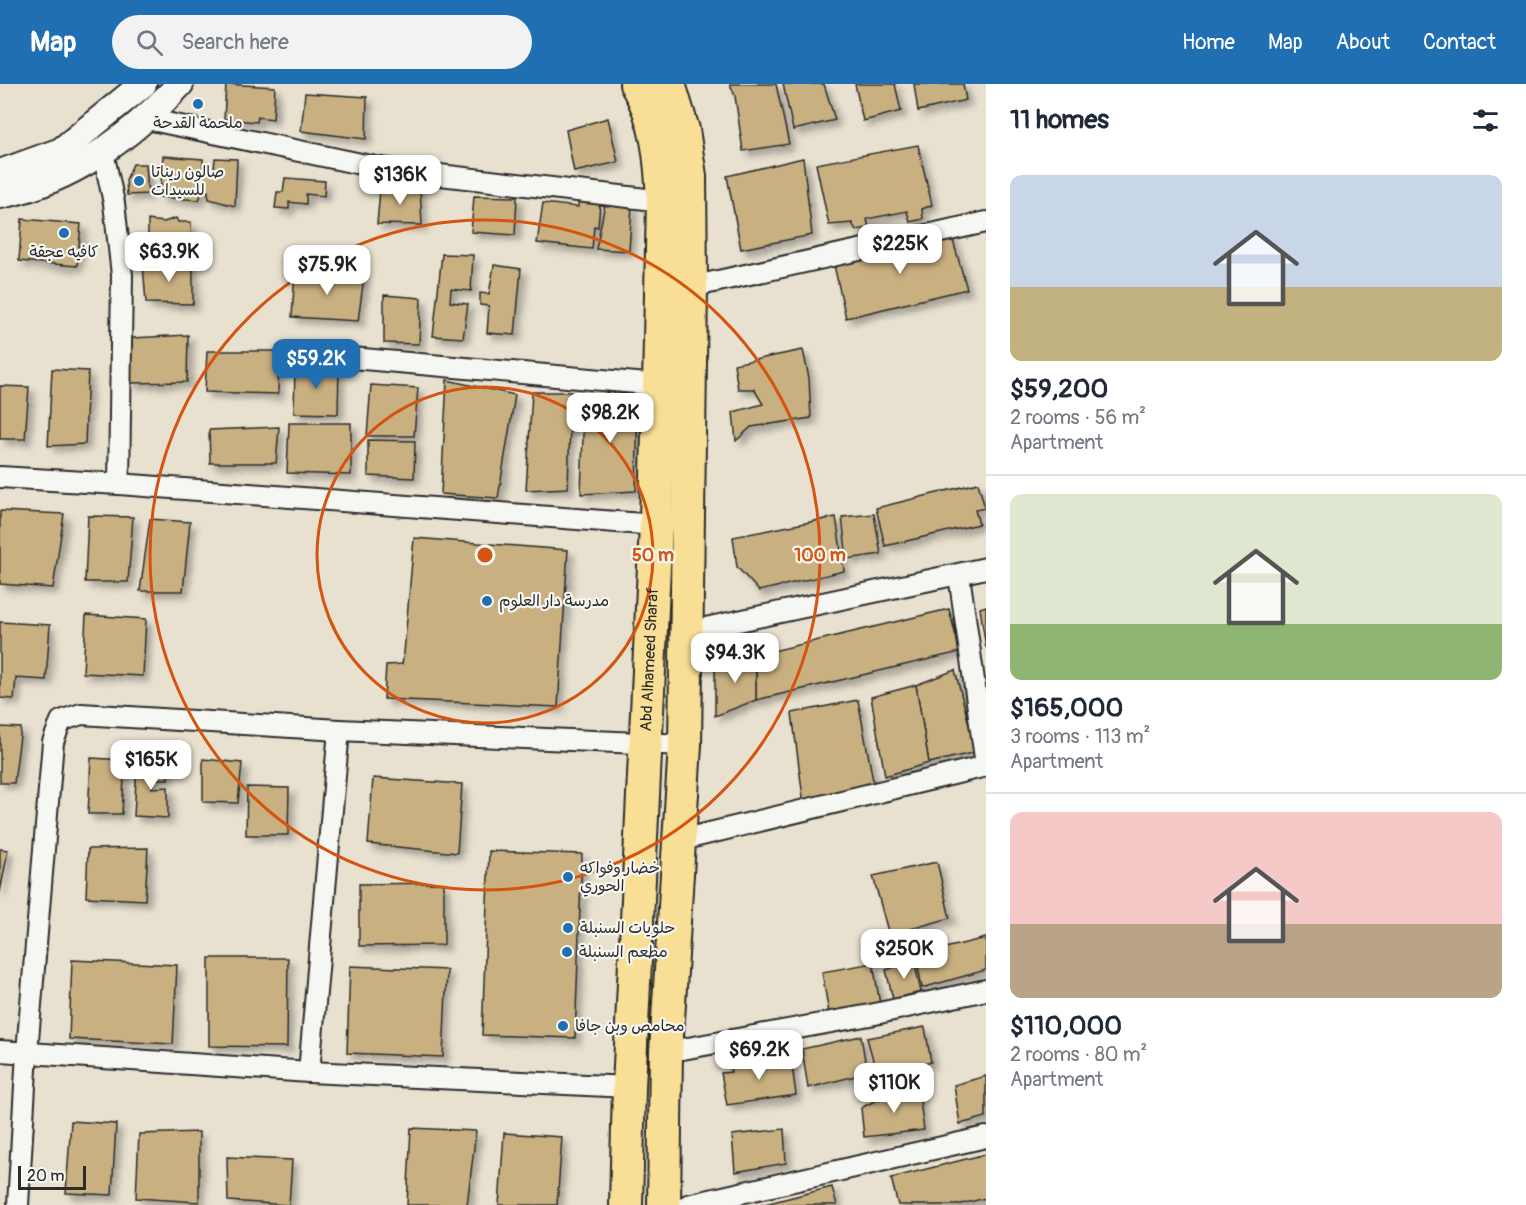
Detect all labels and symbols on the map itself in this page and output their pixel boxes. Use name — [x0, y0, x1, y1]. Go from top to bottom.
marker: ملحمة القدحة — [191, 97, 205, 111]
place label: ملحمة القدحة — [153, 113, 243, 133]
pin: $136K — [358, 155, 442, 206]
place label: صالون ريناتا للسيدات — [151, 162, 224, 200]
marker: صالون ريناتا للسيدات — [132, 174, 146, 188]
pin: $225K — [858, 224, 942, 275]
marker: كافيه عجقة — [57, 226, 71, 240]
pin: $63.9K — [120, 232, 218, 283]
place label: كافيه عجقة — [29, 242, 99, 262]
pin: $75.9K — [278, 245, 376, 296]
pin: $59.2K — [267, 339, 365, 390]
pin: $98.2K — [561, 393, 659, 444]
text: 50 m — [632, 544, 674, 567]
text: 100 m — [794, 544, 846, 567]
centre of rings — [475, 545, 495, 565]
street label: Abd Alhameed Sharaf — [636, 587, 663, 732]
place label: مدرسة دار العلوم — [499, 591, 609, 613]
marker: مدرسة دار العلوم — [480, 594, 494, 608]
pin: $94.3K — [686, 633, 784, 684]
pin: $165K — [109, 740, 193, 791]
place label: خضار وفواكه الحوري — [580, 858, 660, 897]
marker: خضار وفواكه الحوري — [561, 870, 575, 884]
place label: حلويات السنبلة — [580, 918, 675, 938]
marker: حلويات السنبلة — [561, 921, 575, 935]
pin: $250K — [862, 929, 946, 980]
place label: مطعم السنبلة — [579, 942, 668, 964]
marker: مطعم السنبلة — [560, 945, 574, 959]
place label: محامص وبن جافا — [575, 1016, 685, 1036]
marker: محامص وبن جافا — [556, 1019, 570, 1033]
pin: $69.2K — [710, 1030, 808, 1081]
pin: $110K — [852, 1063, 936, 1114]
scale bar — [18, 1163, 86, 1190]

